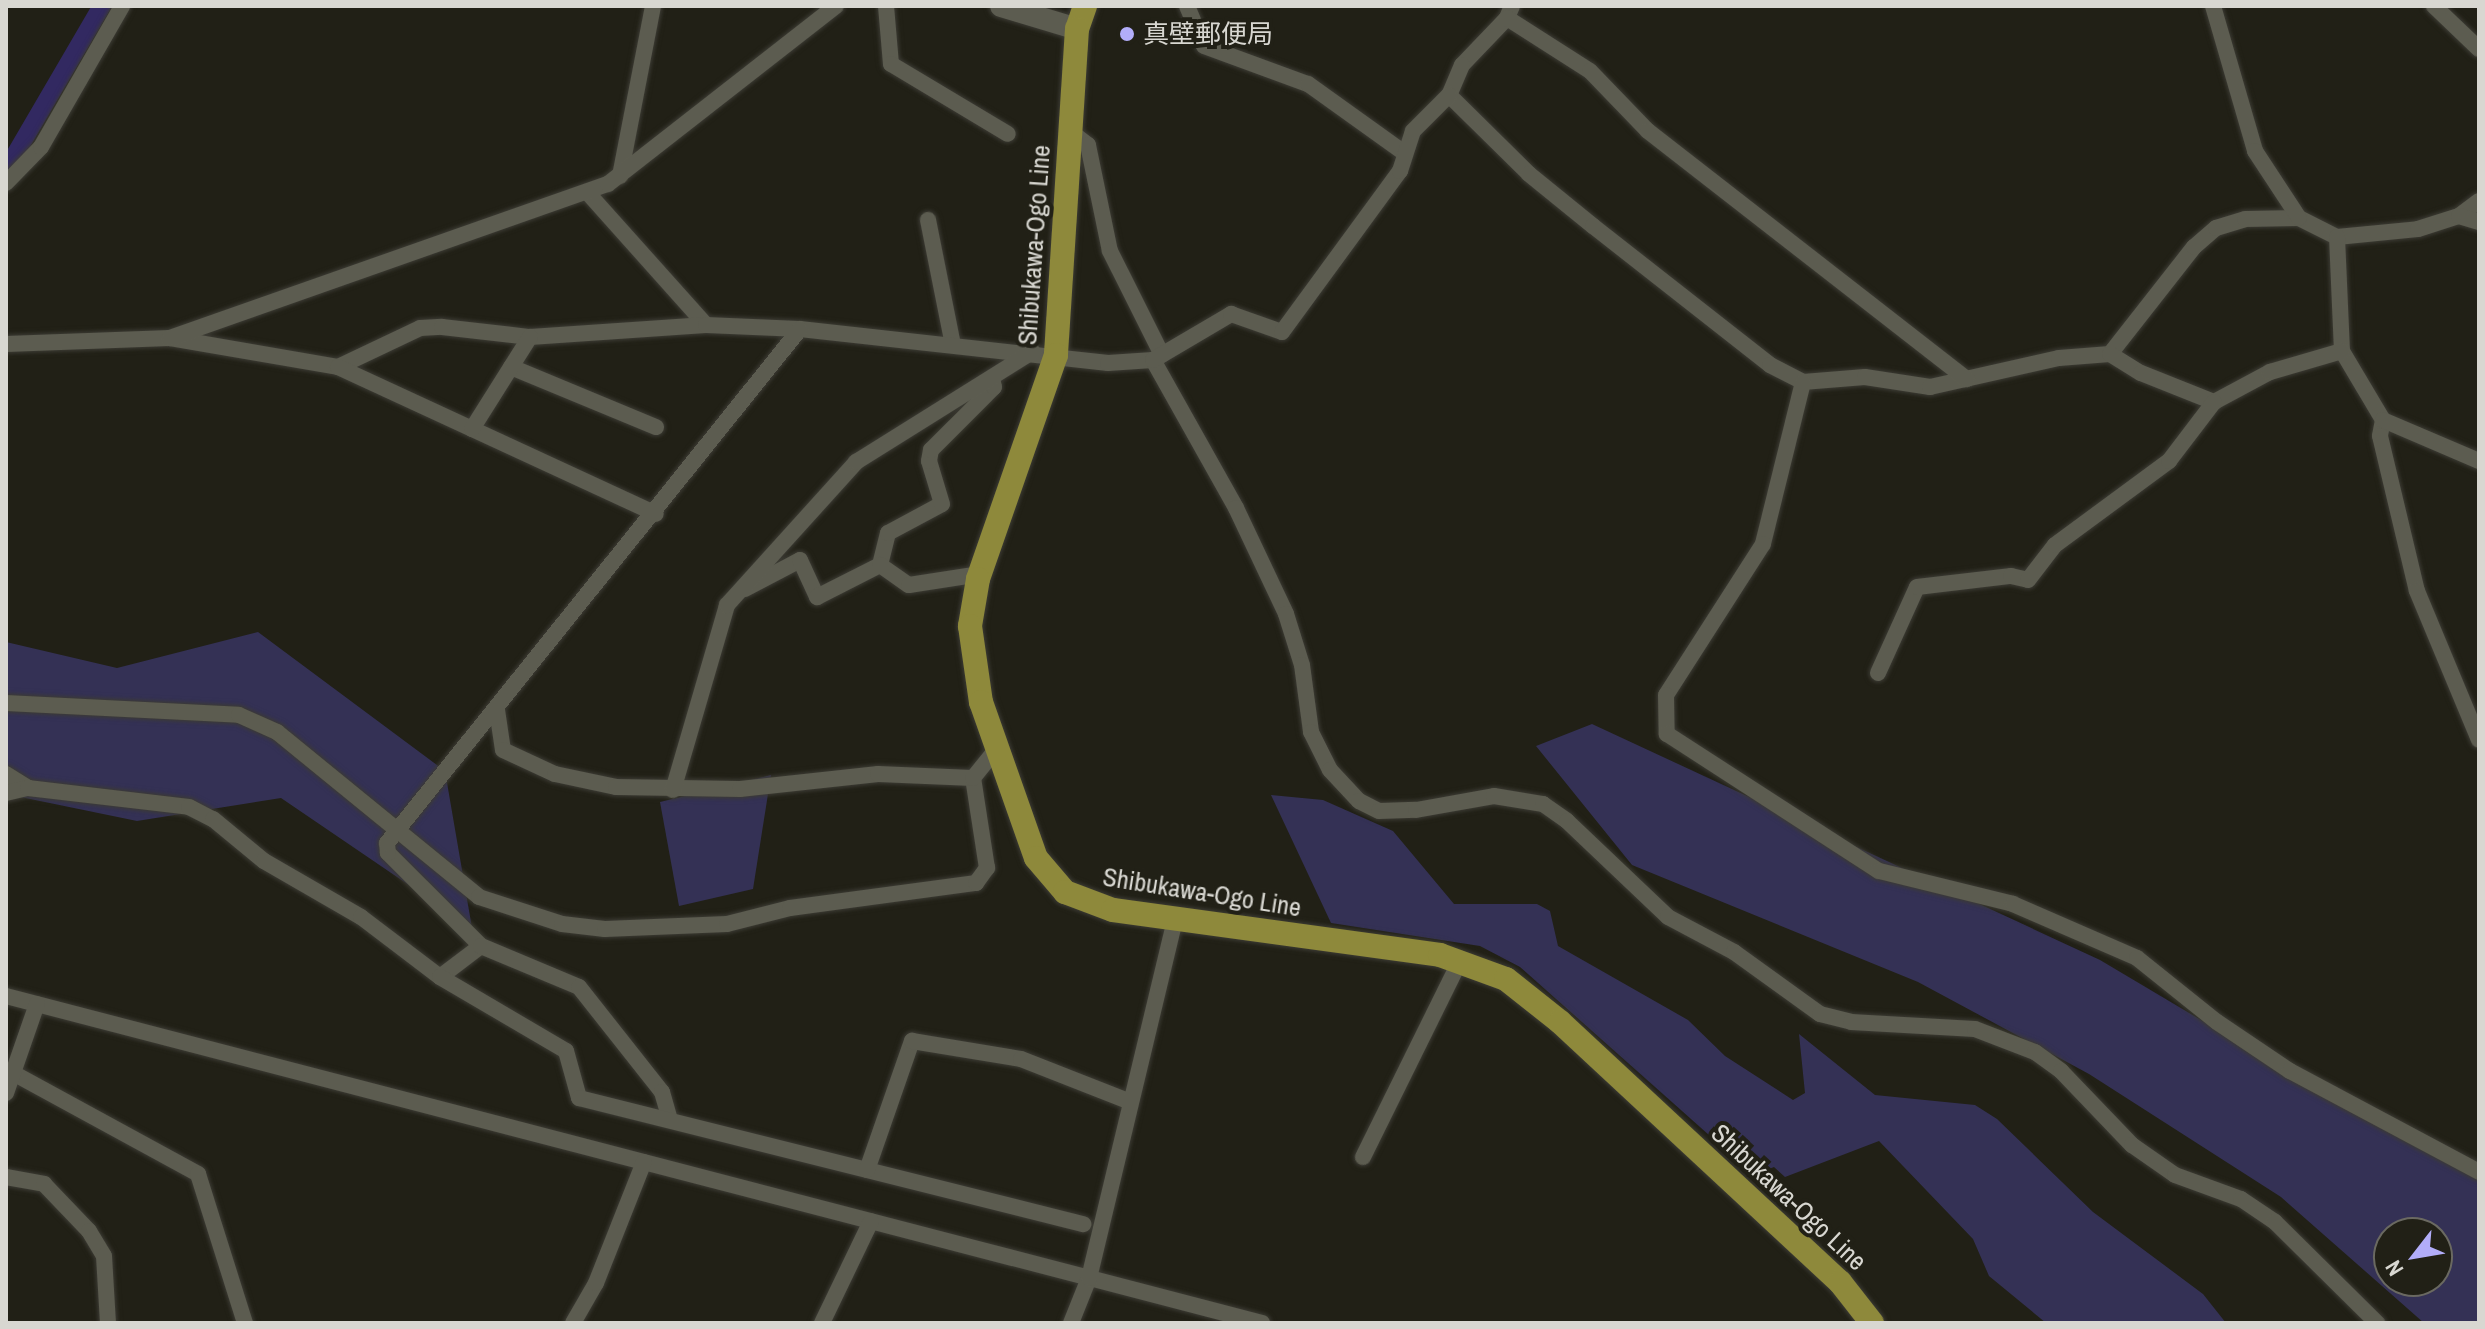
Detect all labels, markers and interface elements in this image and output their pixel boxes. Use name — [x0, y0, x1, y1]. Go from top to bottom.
place label: 真壁郵便局 — [1143, 18, 1273, 50]
marker: 真壁郵便局 — [1118, 25, 1136, 43]
street label: Shibukawa-Ogo Line — [1011, 144, 1057, 346]
street label: Shibukawa-Ogo Line — [1101, 861, 1303, 923]
street label: Shibukawa-Ogo Line — [1705, 1117, 1873, 1277]
north arrow — [2373, 1217, 2453, 1297]
text: N — [2378, 1255, 2410, 1282]

